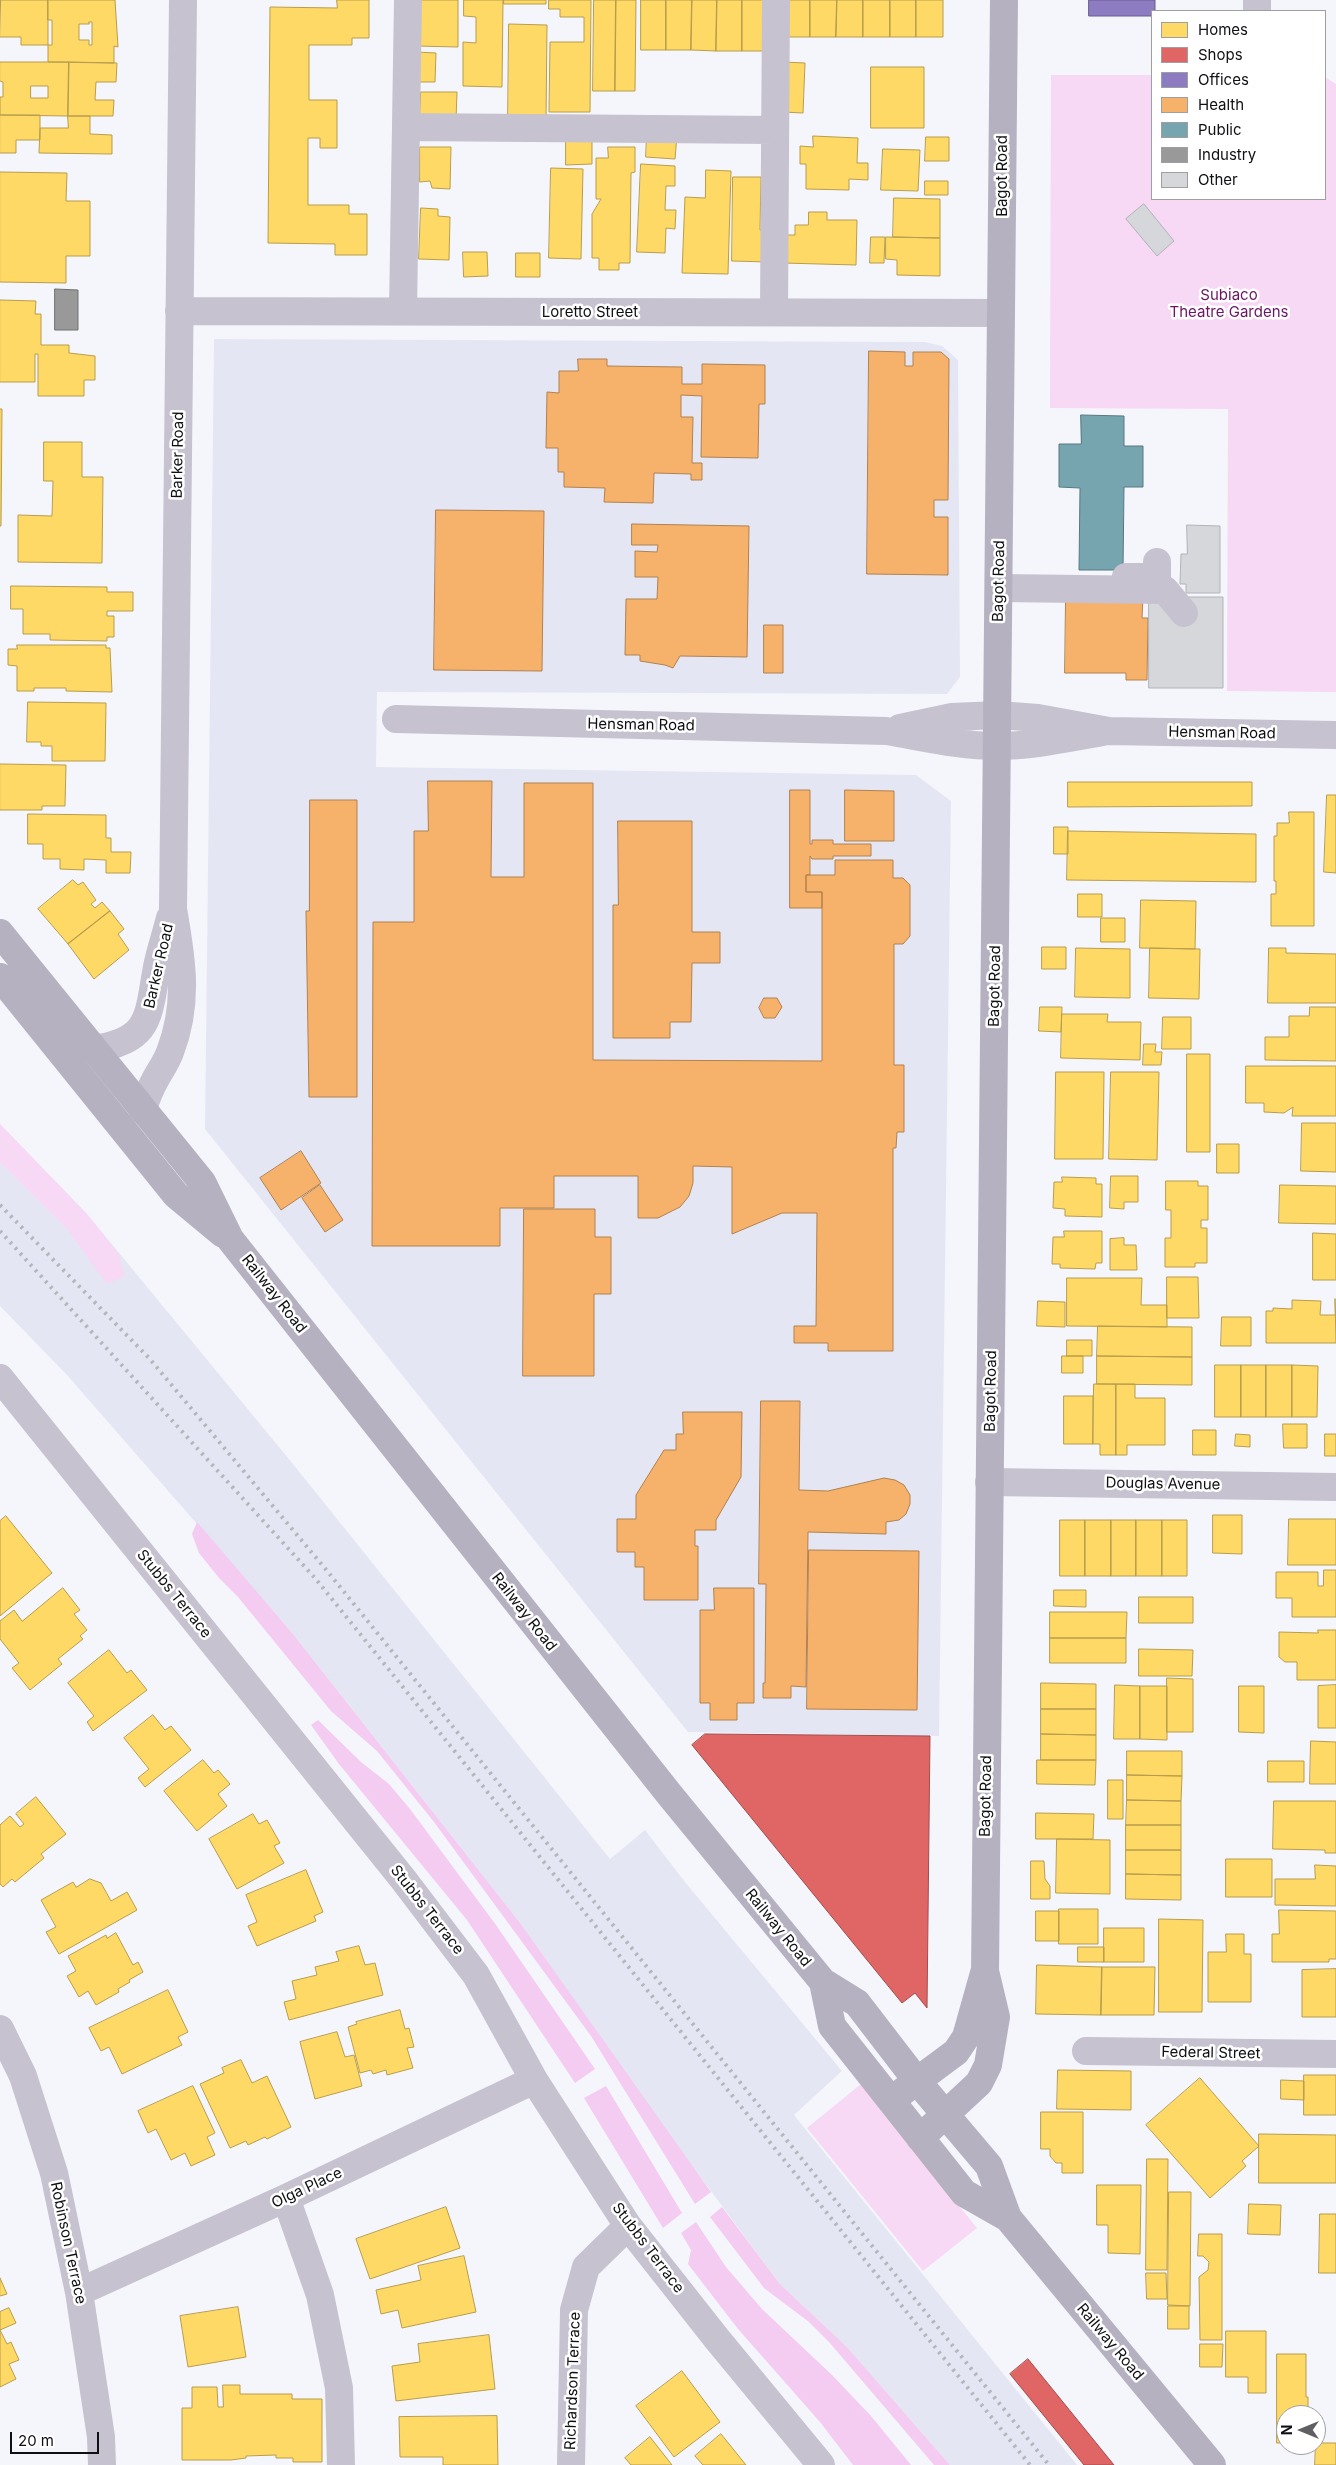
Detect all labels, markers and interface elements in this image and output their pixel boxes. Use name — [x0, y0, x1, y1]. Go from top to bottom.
legend — [1151, 10, 1326, 200]
text: Homes — [1198, 20, 1248, 39]
text: Shops — [1198, 45, 1243, 64]
text: Offices — [1198, 70, 1249, 89]
text: Health — [1198, 95, 1244, 114]
text: Public — [1198, 120, 1241, 139]
street label: Bagot Road — [993, 135, 1011, 217]
text: Industry — [1198, 145, 1256, 164]
text: Other — [1198, 170, 1238, 189]
park label: Subiaco Theatre Gardens — [1170, 286, 1288, 321]
street label: Loretto Street — [542, 303, 638, 321]
street label: Barker Road — [168, 411, 188, 499]
street label: Bagot Road — [989, 540, 1009, 622]
street label: Hensman Road — [587, 715, 695, 735]
street label: Hensman Road — [1168, 723, 1276, 743]
street label: Barker Road — [140, 922, 178, 1010]
street label: Bagot Road — [985, 945, 1005, 1027]
street label: Railway Road — [238, 1251, 310, 1337]
street label: Bagot Road — [981, 1350, 1001, 1432]
street label: Douglas Avenue — [1105, 1474, 1221, 1494]
street label: Stubbs Terrace — [133, 1546, 215, 1642]
street label: Railway Road — [488, 1569, 560, 1655]
street label: Bagot Road — [976, 1755, 996, 1837]
street label: Stubbs Terrace — [387, 1862, 467, 1958]
street label: Railway Road — [741, 1886, 815, 1970]
street label: Federal Street — [1161, 2043, 1261, 2063]
street label: Olga Place — [269, 2164, 345, 2212]
street label: Robinson Terrace — [46, 2180, 90, 2306]
street label: Stubbs Terrace — [608, 2199, 688, 2297]
street label: Railway Road — [1073, 2300, 1147, 2384]
street label: Richardson Terrace — [562, 2312, 584, 2450]
north arrow — [1276, 2405, 1326, 2455]
scale bar — [12, 2422, 101, 2454]
text: N — [1278, 2425, 1295, 2435]
text: 20 m — [18, 2431, 54, 2450]

